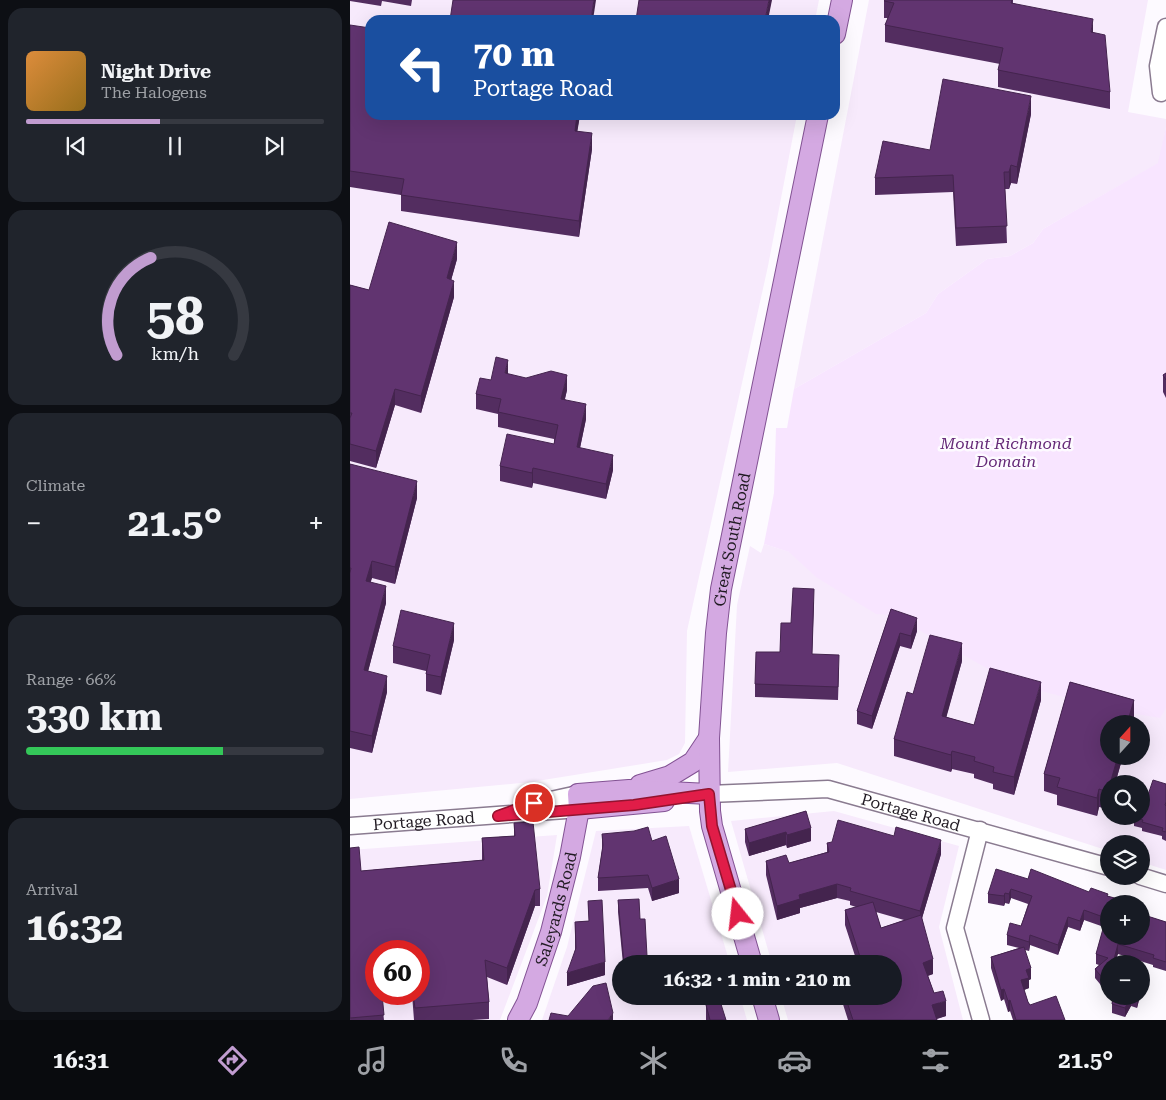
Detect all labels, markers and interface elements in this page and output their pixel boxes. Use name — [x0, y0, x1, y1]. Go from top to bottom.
text: 70 m — [473, 34, 555, 75]
icon: left — [390, 35, 455, 100]
text: Night Drive — [101, 60, 211, 83]
text: Portage Road — [473, 76, 613, 101]
text: The Halogens — [101, 83, 207, 102]
icon: previous — [62, 132, 90, 160]
icon: pause — [161, 132, 189, 160]
icon: next — [260, 132, 288, 160]
text: 58 — [146, 286, 204, 347]
text: km/h — [151, 343, 199, 364]
park label: Mount Richmond Domain — [939, 434, 1072, 471]
street label: Great South Road — [710, 471, 754, 607]
text: Climate — [26, 476, 85, 495]
text: 21.5° — [128, 501, 222, 545]
text: − — [26, 507, 42, 540]
text: + — [308, 507, 324, 540]
text: Range · 66% — [26, 670, 116, 689]
text: 330 km — [26, 695, 162, 739]
north arrow — [1100, 715, 1150, 765]
map controls — [1100, 715, 1150, 1005]
button: search — [1100, 775, 1150, 825]
pin — [513, 782, 555, 824]
icon: arrive — [520, 789, 548, 817]
street label: Portage Road — [859, 789, 962, 835]
street label: Portage Road — [372, 807, 475, 834]
button: layers — [1100, 835, 1150, 885]
street label: Saleyards Road — [531, 850, 580, 968]
text: Arrival — [26, 880, 78, 899]
position arrow — [711, 887, 763, 939]
button: + — [1100, 895, 1150, 945]
text: 16:32 — [26, 905, 123, 949]
speed limit sign: 60 — [365, 940, 430, 1005]
button: − — [1100, 955, 1150, 1005]
text: 16:32 · 1 min · 210 m — [663, 968, 851, 991]
icon: directions — [215, 1043, 250, 1078]
icon: music — [355, 1043, 390, 1078]
icon: phone — [496, 1043, 531, 1078]
icon: climate — [636, 1043, 671, 1078]
icon: car — [777, 1043, 812, 1078]
icon: filters — [918, 1043, 953, 1078]
text: 16:31 — [53, 1048, 109, 1073]
text: 21.5° — [1058, 1048, 1113, 1073]

